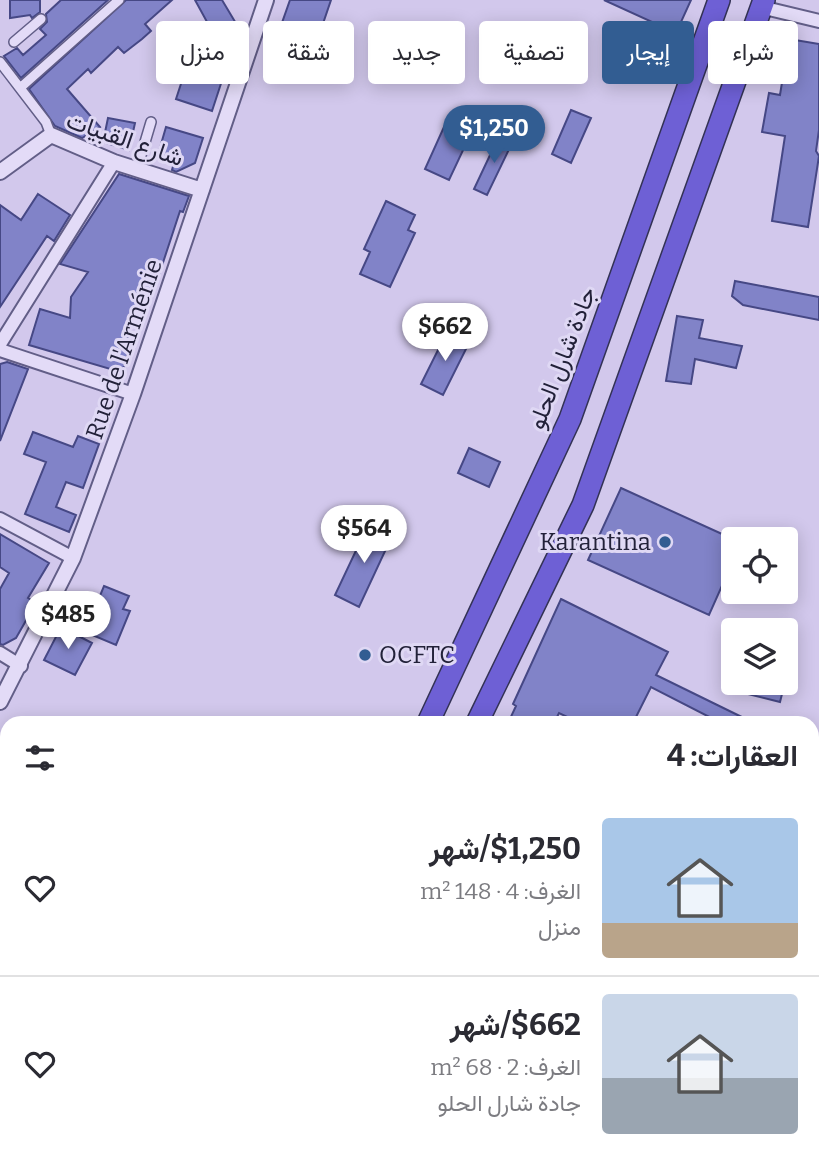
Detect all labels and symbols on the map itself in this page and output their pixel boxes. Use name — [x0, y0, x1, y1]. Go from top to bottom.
street label: شارع القبيات — [62, 106, 187, 174]
pin: $1,250 — [437, 106, 551, 165]
street label: Rue de l'Arménie — [80, 255, 168, 443]
street label: جادة شارل الحلو — [522, 283, 603, 433]
pin: $662 — [404, 304, 486, 363]
pin: $564 — [323, 505, 405, 565]
place label: Karantina — [540, 528, 651, 556]
marker: Karantina — [657, 534, 673, 550]
pin: $485 — [27, 592, 109, 651]
place label: OCFTC — [379, 641, 455, 669]
marker: OCFTC — [357, 647, 373, 663]

